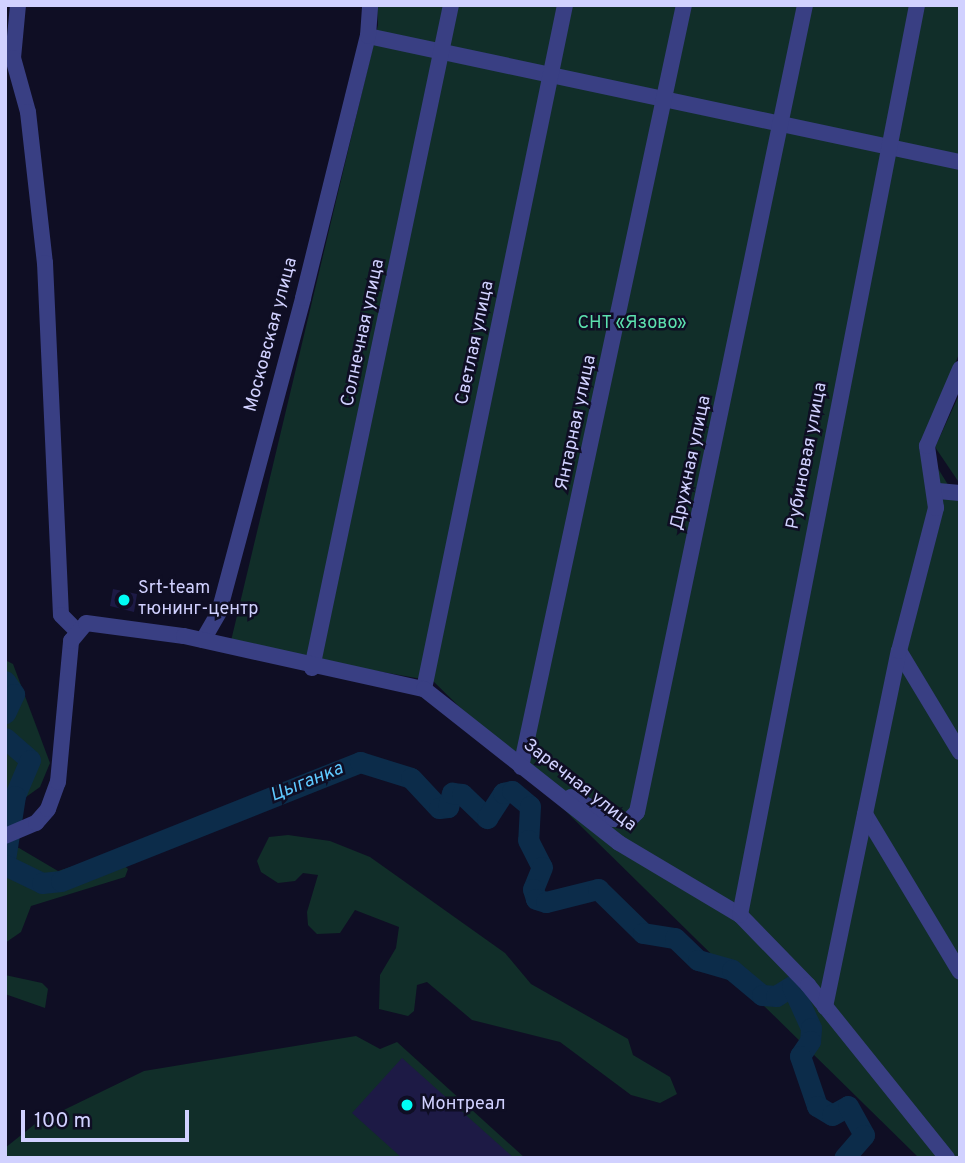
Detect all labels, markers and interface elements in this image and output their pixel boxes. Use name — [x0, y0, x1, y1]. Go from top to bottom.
street label: Московская улица — [241, 255, 303, 415]
street label: Солнечная улица — [338, 257, 390, 409]
street label: Светлая улица — [452, 279, 500, 407]
park label: СНТ «Язово» — [577, 313, 687, 335]
street label: Янтарная улица — [552, 353, 602, 493]
street label: Рубиновая улица — [783, 381, 833, 531]
street label: Дружная улица — [667, 394, 717, 532]
place label: Srt-team тюнинг-центр — [138, 579, 259, 622]
marker: Srt-team тюнинг-центр — [116, 592, 132, 608]
street label: Заречная улица — [518, 735, 640, 837]
water label: Цыганка — [267, 758, 347, 808]
place label: Монтреал — [421, 1094, 506, 1116]
scale bar — [24, 1096, 192, 1140]
marker: Монтреал — [399, 1097, 415, 1113]
text: 100 m — [34, 1108, 91, 1135]

